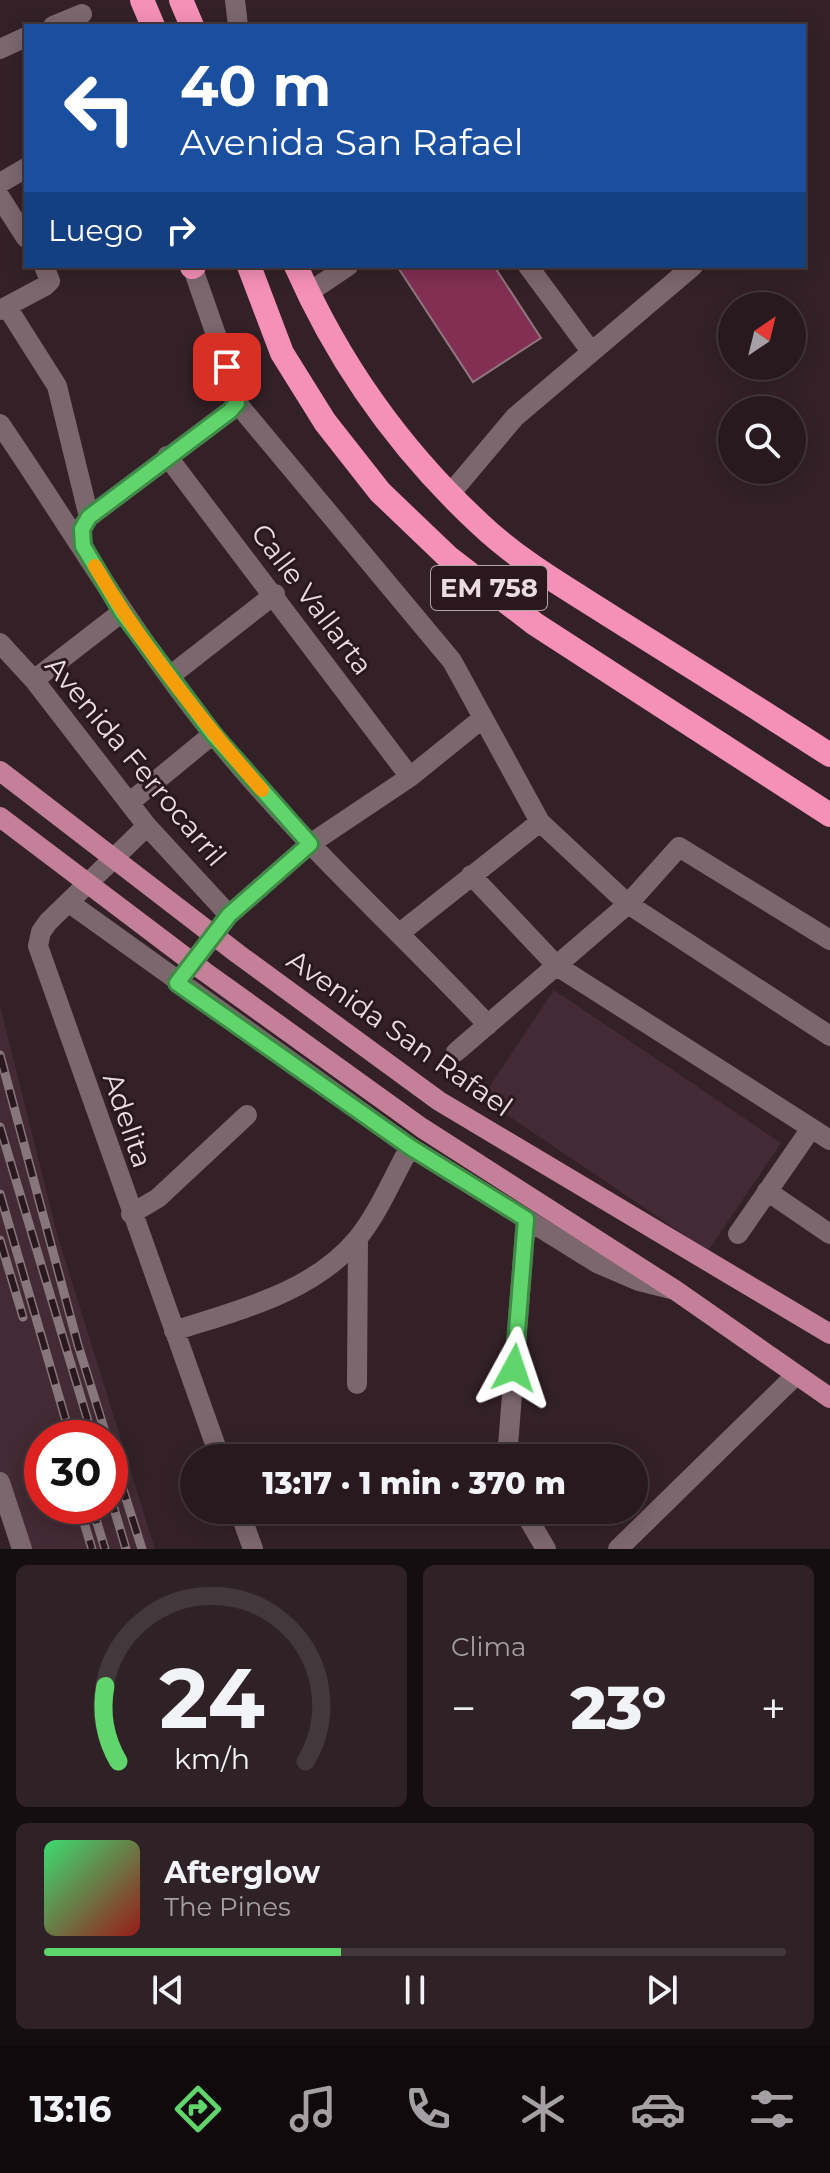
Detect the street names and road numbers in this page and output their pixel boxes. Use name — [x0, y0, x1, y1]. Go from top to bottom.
street label: Calle Vallarta — [244, 517, 380, 681]
road number: EM 758 — [431, 566, 547, 610]
street label: Avenida Ferrocarril — [38, 649, 234, 873]
street label: Avenida San Rafael — [281, 942, 519, 1124]
street label: Adelita — [96, 1068, 160, 1172]

